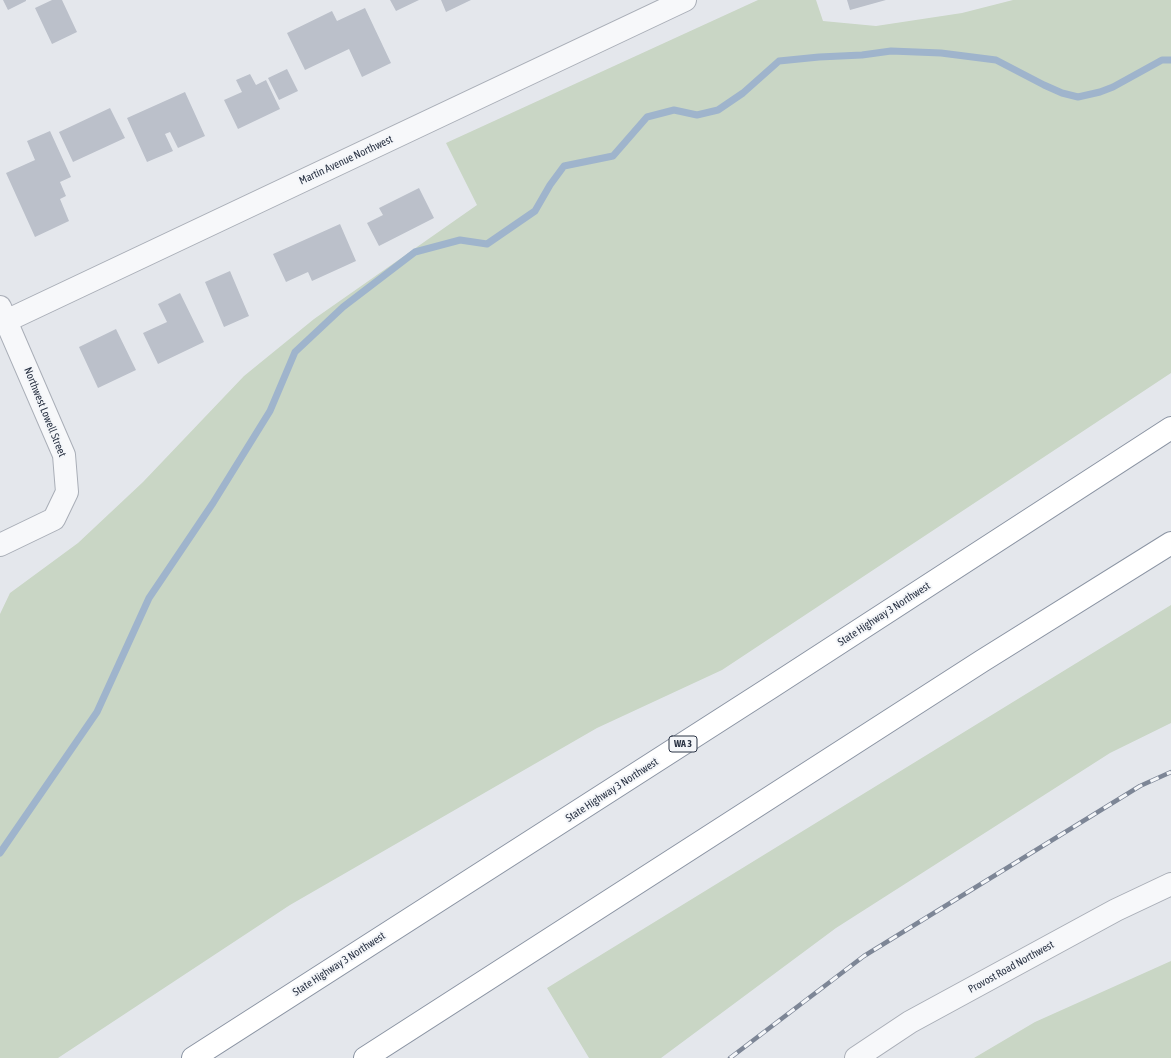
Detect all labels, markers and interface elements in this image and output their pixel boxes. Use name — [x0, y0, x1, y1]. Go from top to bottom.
street label: Martin Avenue Northwest — [297, 132, 395, 188]
street label: Northwest Lowell Street — [21, 365, 69, 459]
street label: State Highway 3 Northwest — [835, 579, 933, 649]
road number: WA 3 — [669, 736, 697, 752]
street label: State Highway 3 Northwest — [563, 755, 661, 825]
street label: State Highway 3 Northwest — [290, 929, 388, 999]
street label: Provost Road Northwest — [966, 938, 1056, 996]

